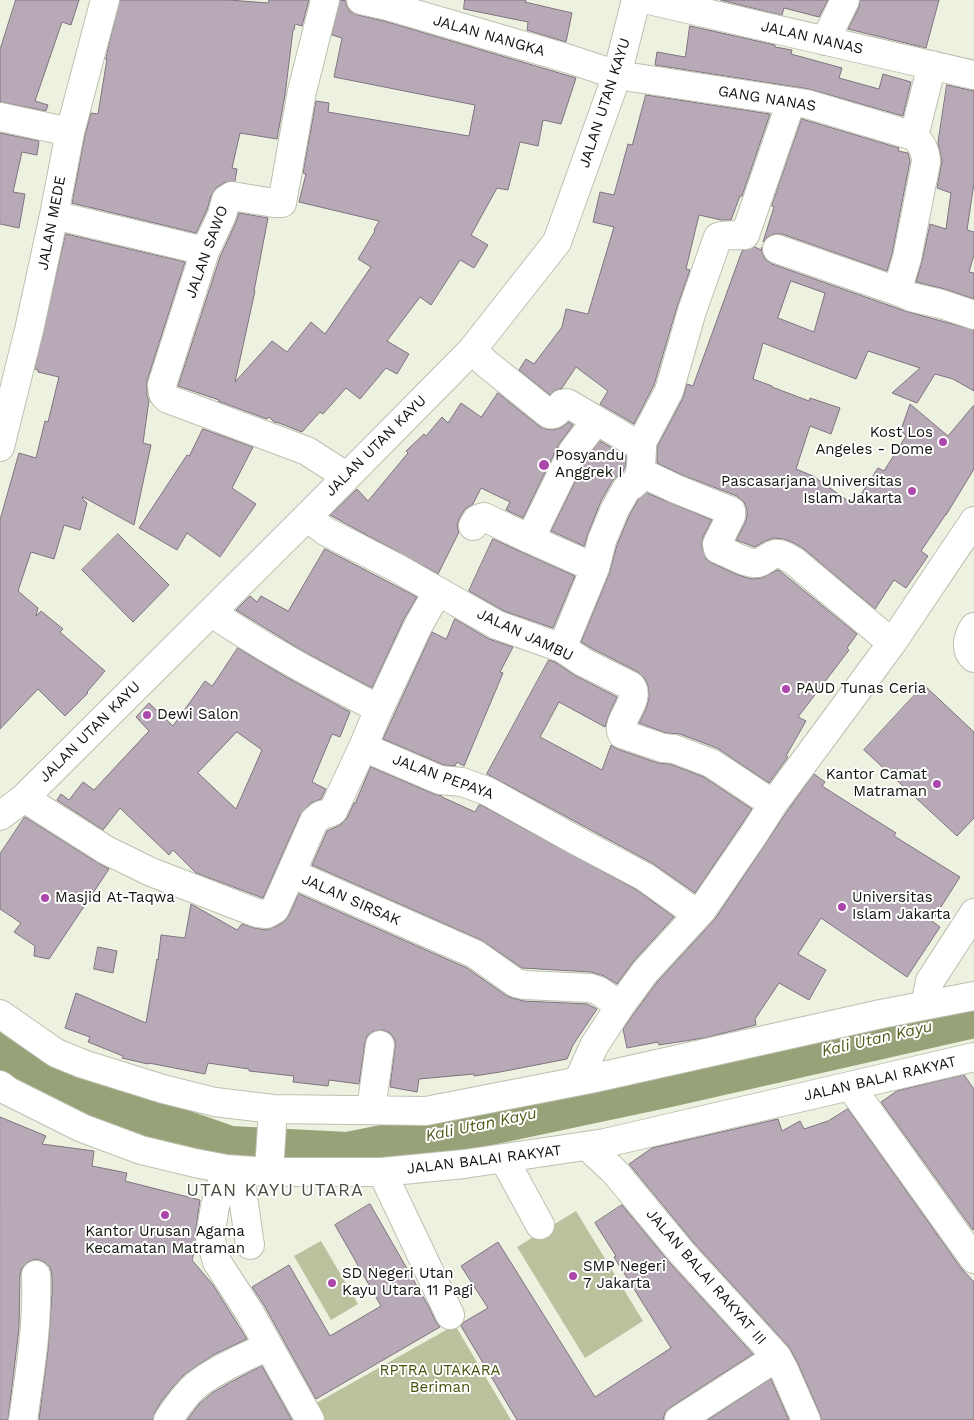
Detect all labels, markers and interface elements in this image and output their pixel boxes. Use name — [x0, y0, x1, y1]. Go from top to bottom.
street label: JALAN NANGKA — [431, 11, 547, 61]
street label: JALAN NANAS — [759, 17, 865, 59]
street label: JALAN UTAN KAYU — [576, 36, 634, 170]
street label: GANG NANAS — [717, 82, 817, 116]
street label: JALAN MEDE — [34, 174, 70, 272]
street label: JALAN SAWO — [182, 203, 232, 301]
street label: JALAN UTAN KAYU — [322, 392, 430, 500]
place label: Kost Los Angeles - Dome — [815, 424, 933, 459]
marker: Kost Los Angeles - Dome — [937, 436, 949, 448]
place label: Posyandu Anggrek I — [555, 447, 624, 482]
marker: Posyandu Anggrek I — [537, 458, 551, 472]
place label: Pascasarjana Universitas Islam Jakarta — [721, 473, 902, 508]
marker: Pascasarjana Universitas Islam Jakarta — [906, 485, 918, 497]
street label: JALAN JAMBU — [474, 605, 576, 665]
street label: JALAN UTAN KAYU — [36, 678, 144, 786]
place label: PAUD Tunas Ceria — [796, 680, 926, 698]
marker: PAUD Tunas Ceria — [780, 683, 792, 695]
place label: Dewi Salon — [157, 706, 239, 724]
marker: Dewi Salon — [141, 709, 153, 721]
street label: JALAN PEPAYA — [390, 750, 496, 804]
place label: Kantor Camat Matraman — [826, 766, 927, 801]
marker: Kantor Camat Matraman — [931, 778, 943, 790]
street label: JALAN SIRSAK — [299, 870, 403, 930]
place label: Masjid At-Taqwa — [55, 889, 175, 907]
place label: Universitas Islam Jakarta — [852, 889, 951, 924]
marker: Masjid At-Taqwa — [39, 892, 51, 904]
marker: Universitas Islam Jakarta — [836, 901, 848, 913]
water label: Kali Utan Kayu — [820, 1017, 934, 1061]
street label: JALAN BALAI RAKYAT — [802, 1053, 958, 1105]
water label: Kali Utan Kayu — [424, 1104, 538, 1146]
street label: JALAN BALAI RAKYAT — [406, 1142, 562, 1178]
district label: UTAN KAYU UTARA — [184, 1180, 366, 1202]
street label: JALAN BALAI RAKYAT III — [642, 1205, 770, 1349]
marker: Kantor Urusan Agama Kecamatan Matraman — [159, 1209, 171, 1221]
place label: Kantor Urusan Agama Kecamatan Matraman — [85, 1223, 245, 1258]
place label: SMP Negeri 7 Jakarta — [583, 1258, 666, 1293]
place label: SD Negeri Utan Kayu Utara 11 Pagi — [342, 1265, 473, 1300]
marker: SMP Negeri 7 Jakarta — [567, 1270, 579, 1282]
marker: SD Negeri Utan Kayu Utara 11 Pagi — [326, 1277, 338, 1289]
park label: RPTRA UTAKARA Beriman — [379, 1362, 501, 1397]

